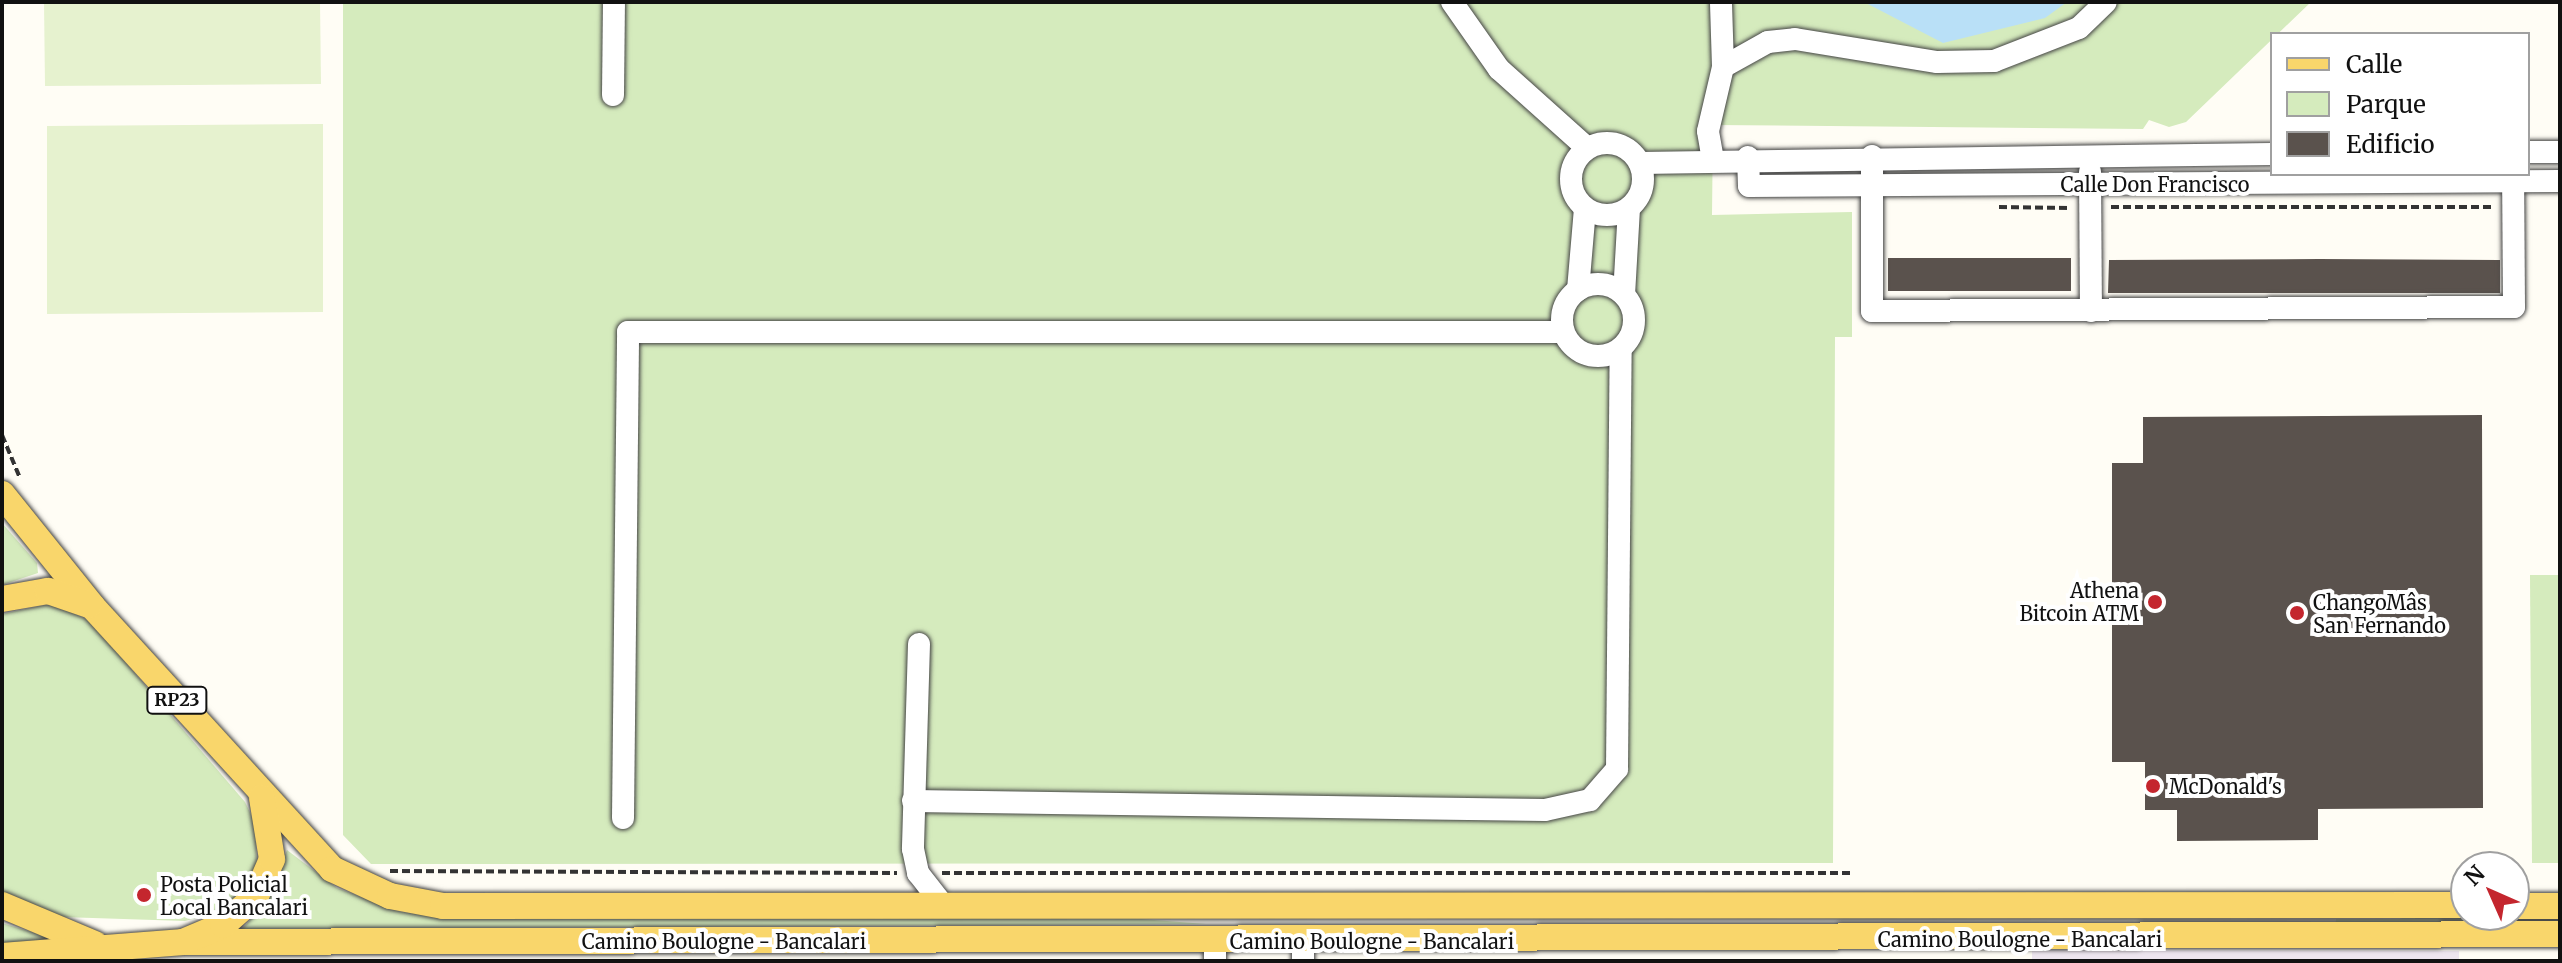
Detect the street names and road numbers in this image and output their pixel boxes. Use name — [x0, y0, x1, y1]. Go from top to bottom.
street label: Calle Don Francisco — [2060, 172, 2250, 196]
road number: RP23 — [145, 686, 209, 714]
street label: Camino Boulogne - Bancalari — [1878, 927, 2162, 951]
street label: Camino Boulogne - Bancalari — [582, 929, 866, 953]
street label: Camino Boulogne - Bancalari — [1230, 929, 1514, 953]

